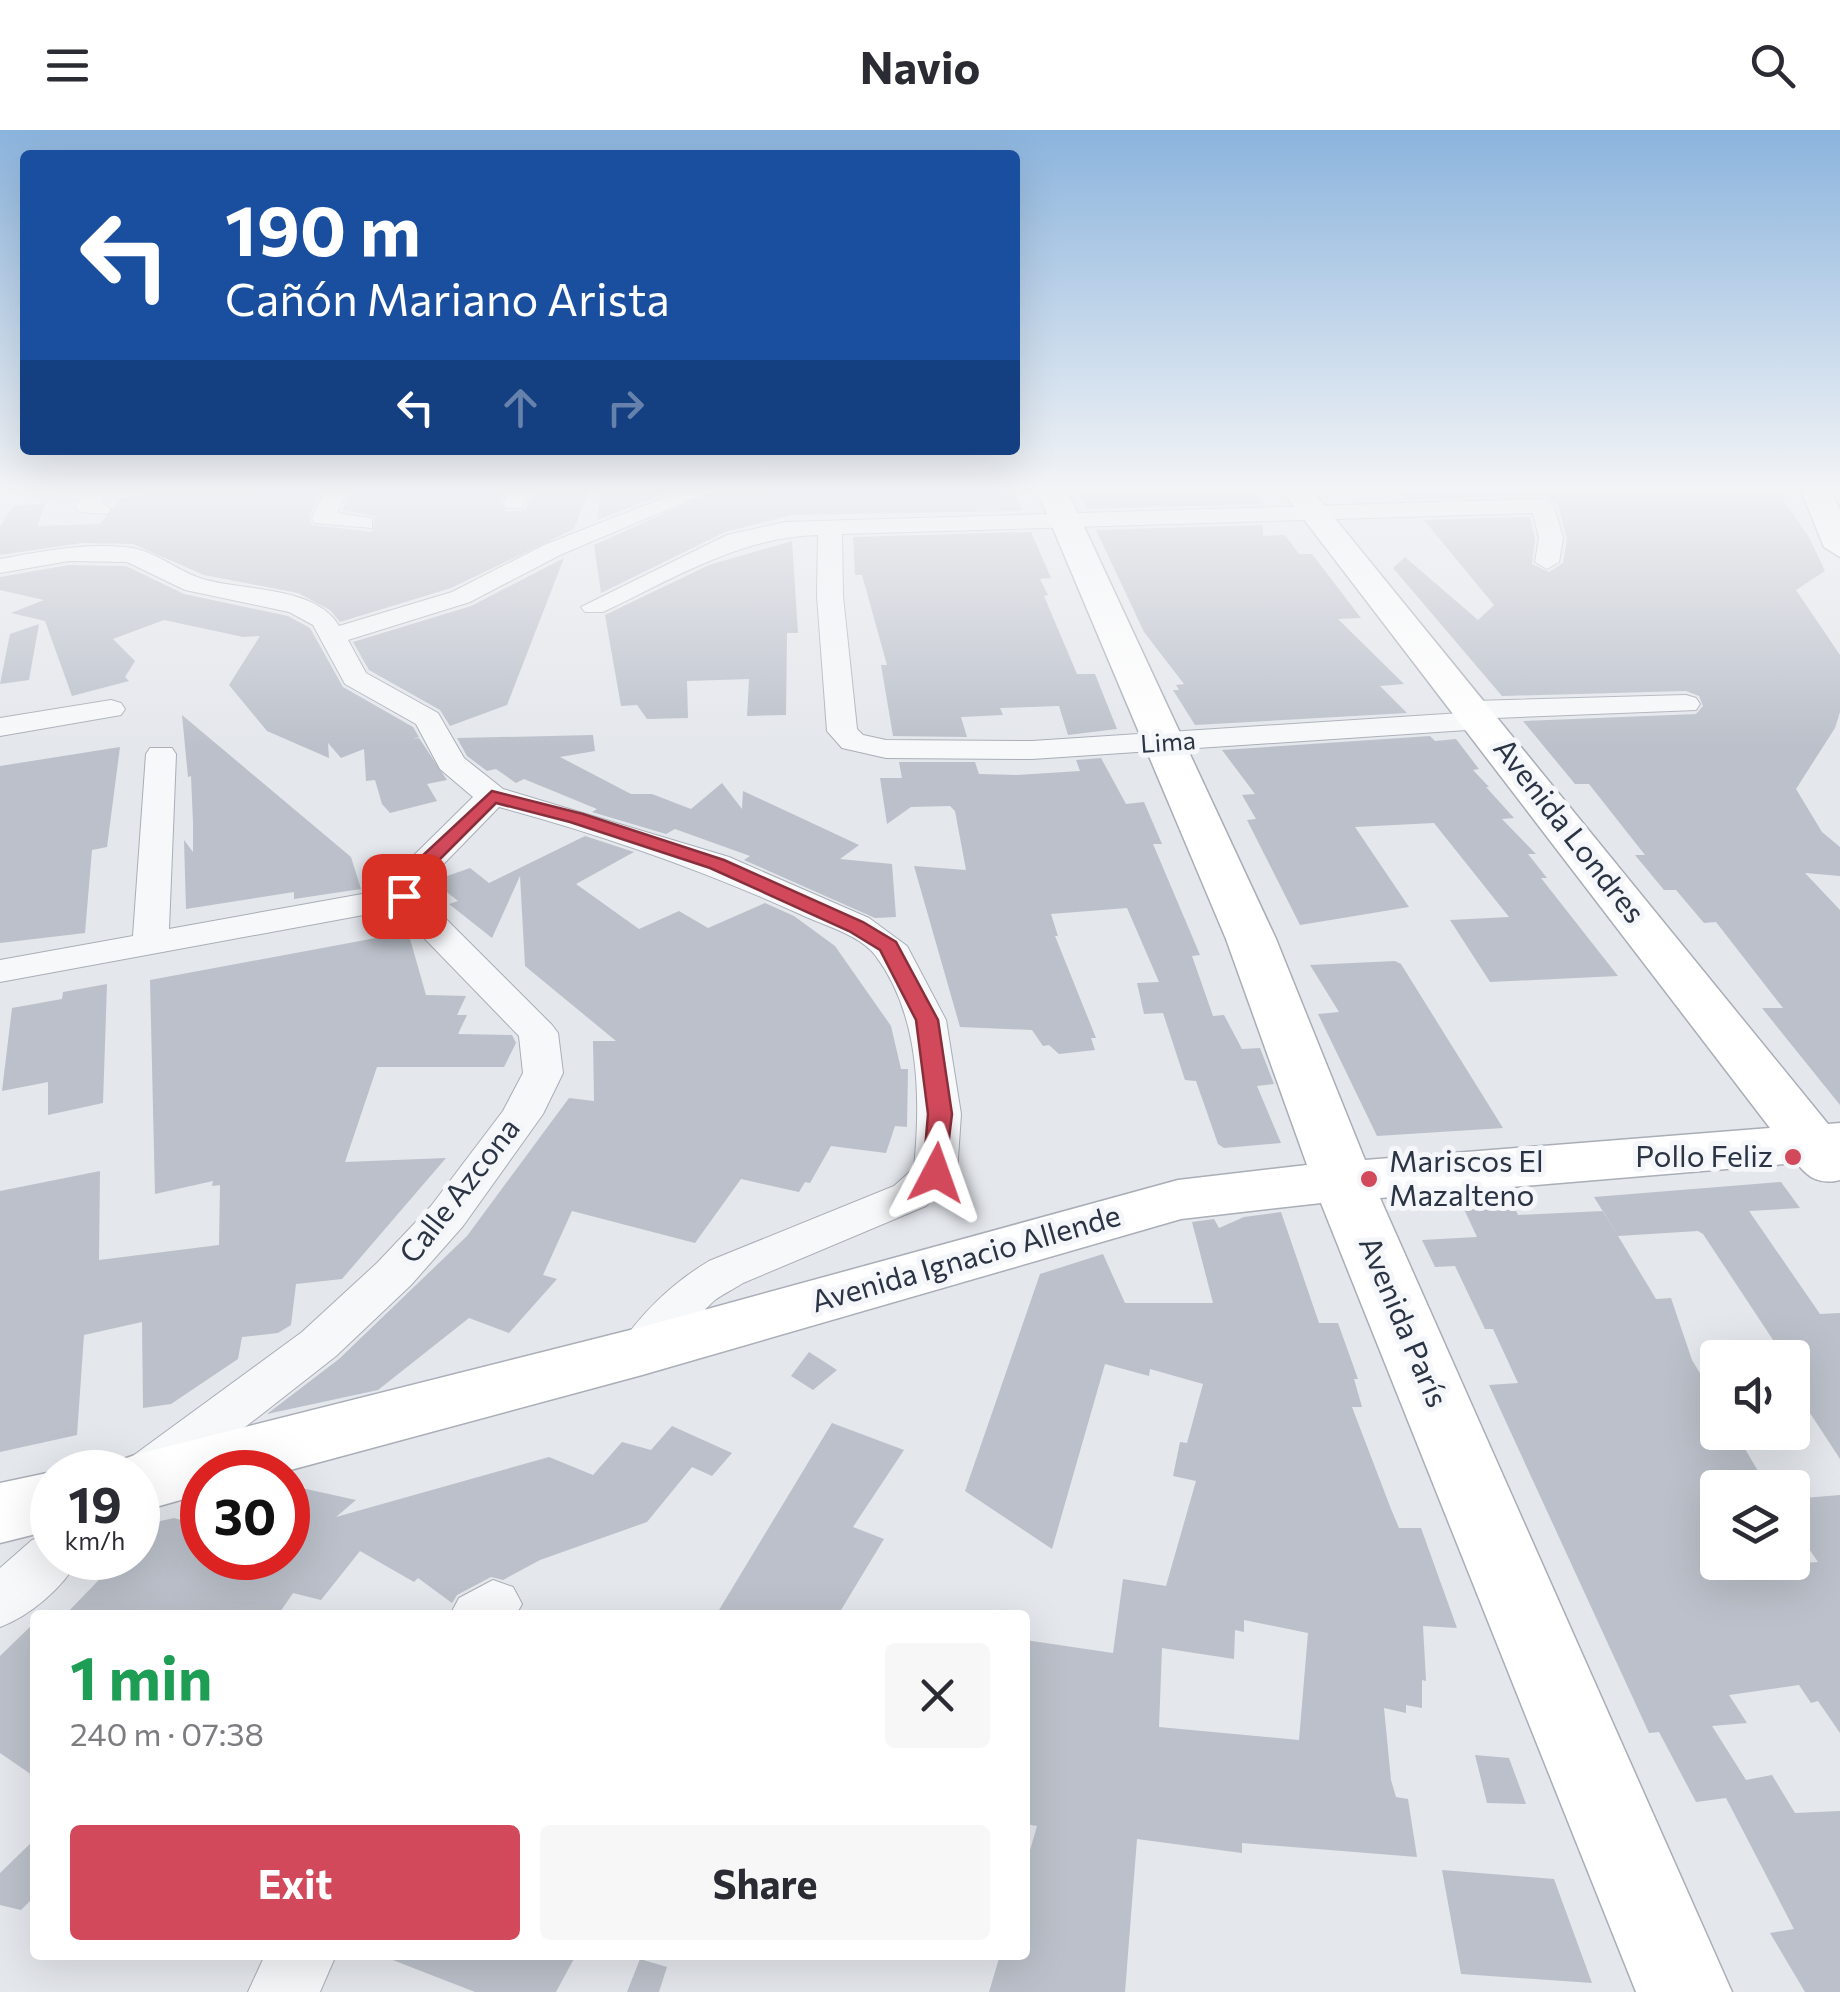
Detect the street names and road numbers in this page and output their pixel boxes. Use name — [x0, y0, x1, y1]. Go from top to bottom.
street label: Lima — [1139, 724, 1197, 758]
street label: Avenida Londres — [1487, 730, 1655, 929]
street label: Calle Azcona — [390, 1109, 526, 1270]
street label: Avenida Ignacio Allende — [807, 1195, 1124, 1318]
street label: Avenida París — [1353, 1230, 1458, 1412]

